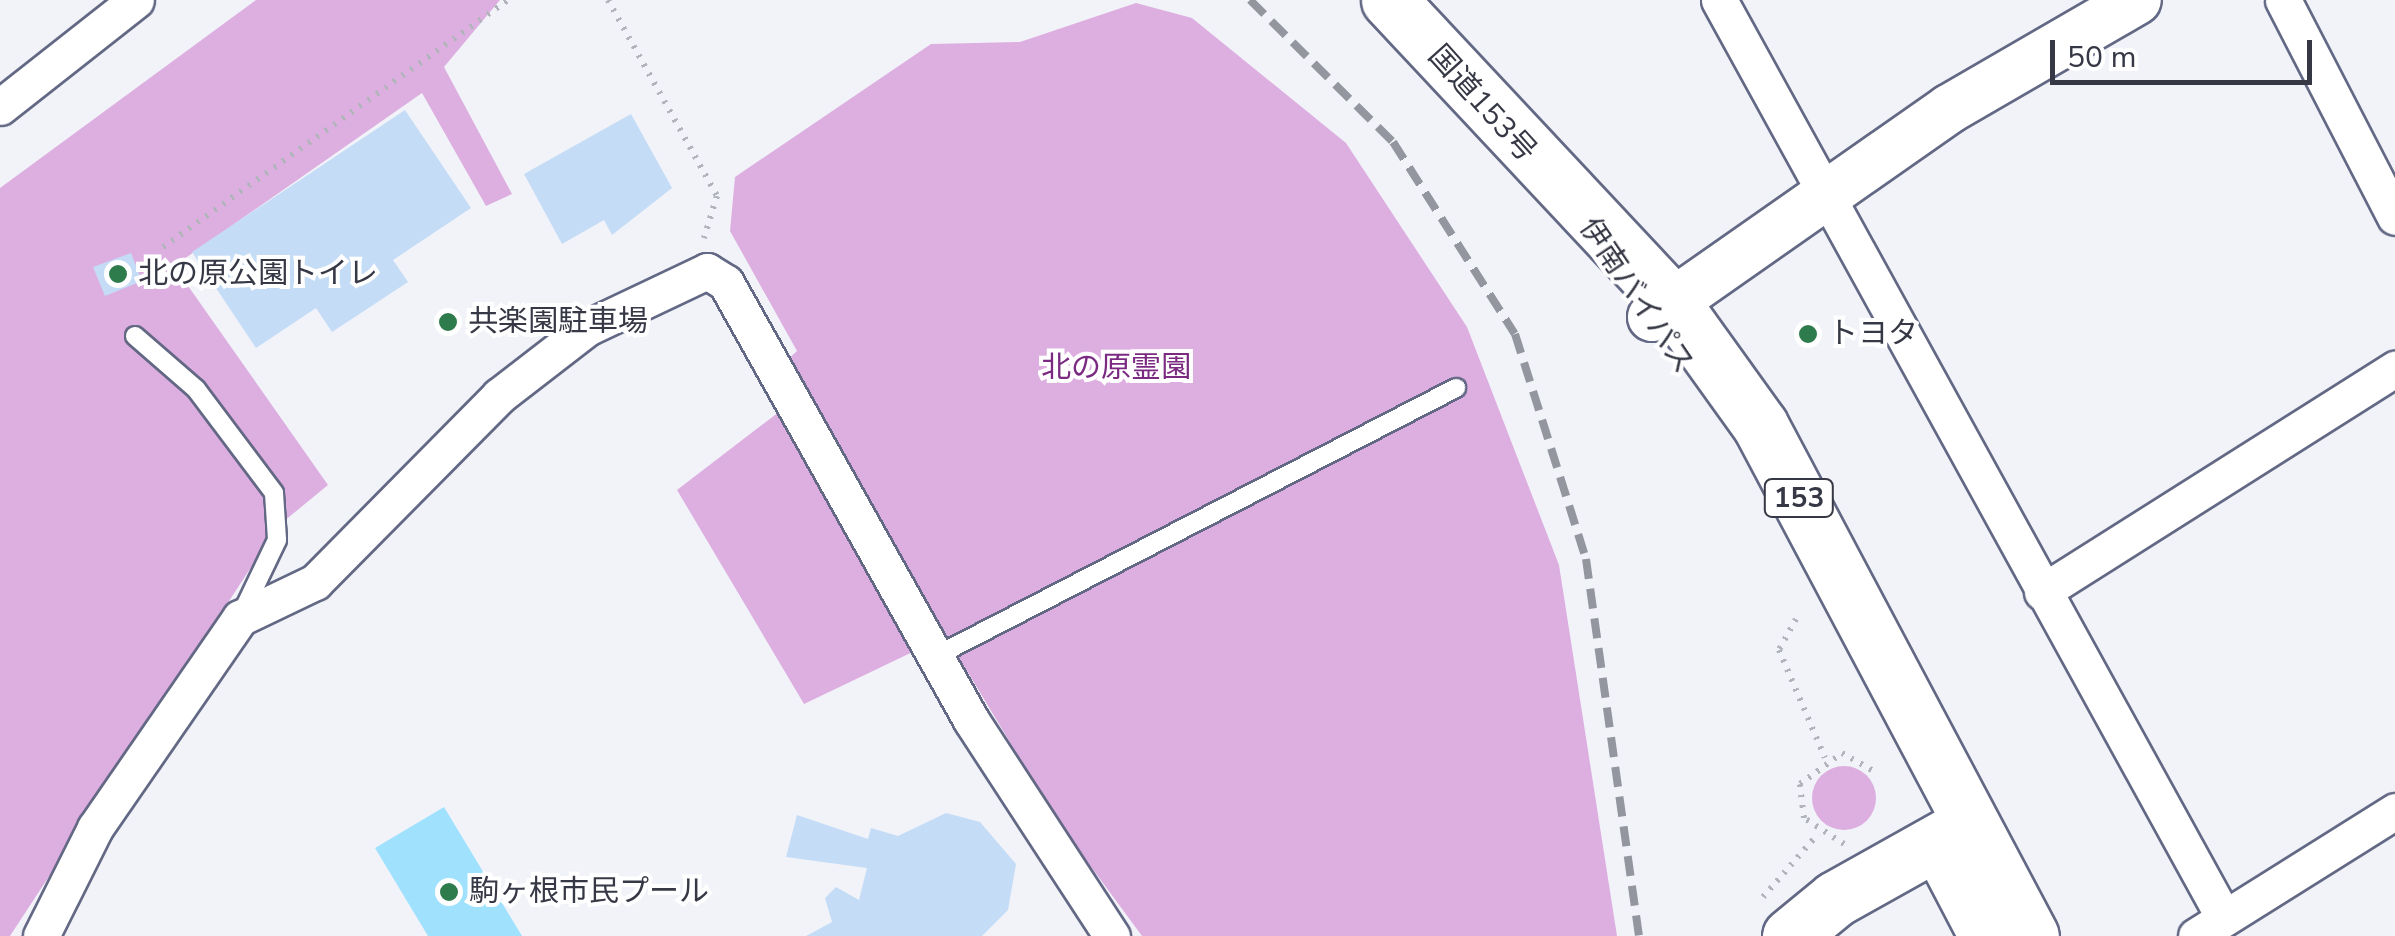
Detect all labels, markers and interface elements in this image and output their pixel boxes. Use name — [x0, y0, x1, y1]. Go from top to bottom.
scale bar — [2055, 20, 2318, 82]
text: 50 m — [2067, 37, 2136, 78]
street label: 国道153号 — [1420, 38, 1544, 170]
street label: 伊南バイパス — [1571, 211, 1701, 381]
place label: 北の原公園トイレ — [138, 256, 378, 292]
marker: 北の原公園トイレ — [107, 263, 129, 285]
place label: 共楽園駐車場 — [468, 304, 648, 340]
marker: 共楽園駐車場 — [437, 311, 459, 333]
place label: トヨタ — [1828, 316, 1918, 352]
marker: トヨタ — [1797, 323, 1819, 345]
park label: 北の原霊園 — [1041, 350, 1191, 386]
road number: 153 — [1762, 475, 1836, 521]
place label: 駒ヶ根市民プール — [469, 874, 709, 910]
marker: 駒ヶ根市民プール — [438, 881, 460, 903]

